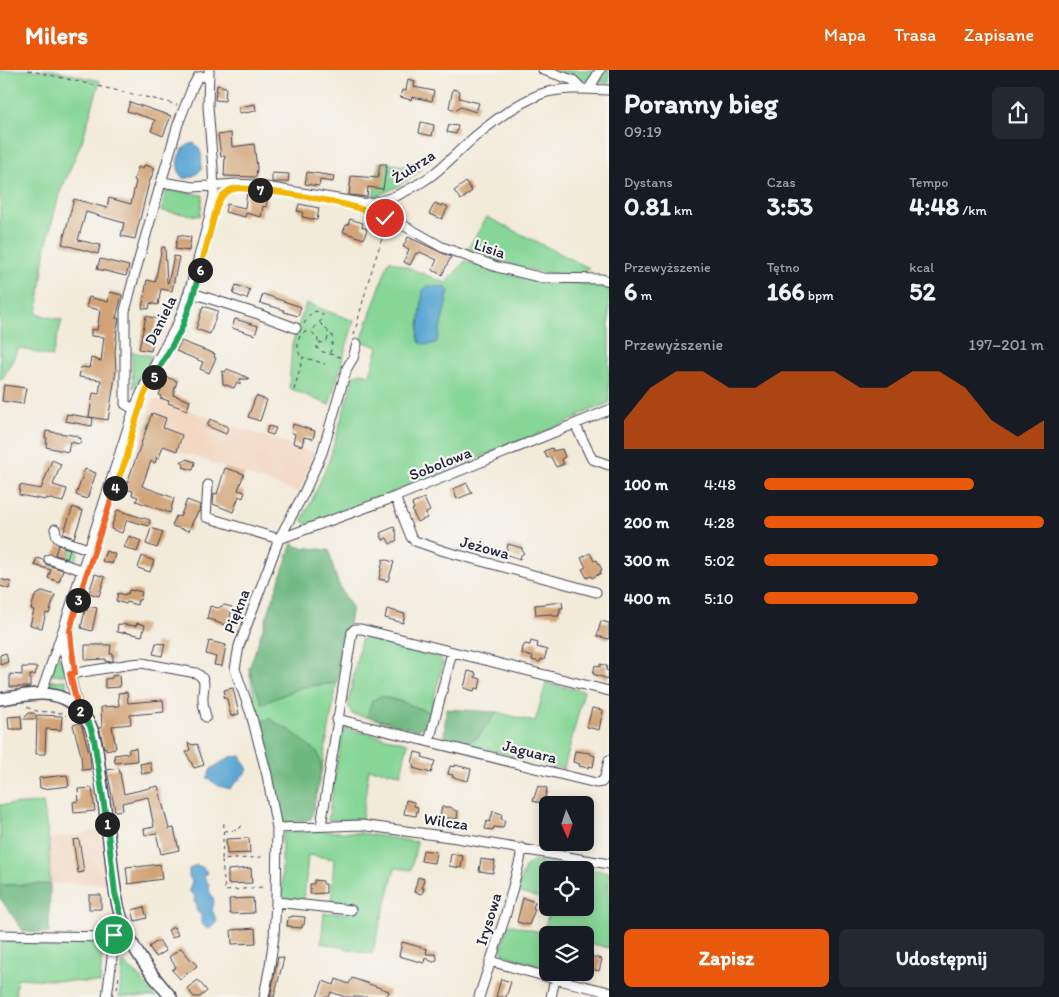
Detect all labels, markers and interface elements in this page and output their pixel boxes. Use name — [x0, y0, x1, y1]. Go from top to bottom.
text: Milers — [25, 21, 88, 50]
text: Mapa — [824, 24, 866, 46]
text: Trasa — [894, 24, 936, 46]
text: Zapisane — [964, 24, 1034, 46]
text: Poranny bieg — [624, 86, 778, 120]
button: share — [992, 87, 1044, 139]
text: 09:19 — [624, 122, 662, 141]
street label: Żubrza — [388, 145, 439, 187]
text: Dystans — [624, 174, 673, 191]
text: Czas — [767, 174, 796, 191]
text: Tempo — [909, 174, 948, 191]
pin: 7 — [248, 178, 272, 202]
text: 7 — [257, 182, 264, 199]
text: 0.81 — [624, 191, 671, 221]
text: 3:53 — [767, 191, 813, 221]
text: 4:48 — [909, 191, 959, 221]
pin — [364, 197, 406, 239]
text: km — [671, 202, 693, 219]
text: /km — [959, 202, 987, 219]
icon: check — [371, 204, 399, 232]
street label: Lisia — [472, 235, 509, 263]
pin: 6 — [188, 258, 212, 282]
text: Przewyższenie — [624, 259, 711, 276]
text: Tętno — [767, 259, 800, 276]
text: kcal — [909, 259, 934, 276]
text: 6 — [197, 262, 204, 279]
text: 6 — [624, 276, 637, 306]
text: 166 — [767, 276, 805, 306]
text: 52 — [909, 276, 936, 306]
text: m — [637, 287, 652, 304]
text: bpm — [805, 287, 834, 304]
street label: Daniela — [140, 292, 181, 348]
text: Przewyższenie — [624, 335, 723, 354]
text: 197–201 m — [969, 335, 1044, 354]
pin: 5 — [142, 364, 166, 390]
text: 5 — [151, 369, 158, 386]
street label: Sobolowa — [406, 442, 475, 485]
text: 100 m — [624, 475, 668, 494]
text: 4:48 — [704, 475, 736, 494]
pin: 4 — [102, 476, 128, 500]
text: 4 — [111, 480, 120, 497]
text: 200 m — [624, 513, 669, 532]
text: 4:28 — [704, 513, 735, 532]
street label: Jeżowa — [458, 532, 512, 563]
text: 300 m — [624, 551, 670, 570]
text: 5:02 — [704, 551, 735, 570]
street label: Piękna — [219, 586, 254, 636]
pin: 3 — [66, 588, 90, 612]
text: 400 m — [624, 589, 670, 608]
text: 5:10 — [704, 589, 734, 608]
text: 3 — [75, 592, 82, 609]
pin: 2 — [68, 698, 92, 724]
text: 2 — [77, 703, 84, 720]
street label: Jaguara — [501, 736, 560, 768]
north arrow — [539, 796, 594, 851]
map controls — [539, 796, 594, 981]
street label: Wilcza — [422, 809, 470, 834]
pin: 1 — [94, 812, 120, 836]
text: 1 — [104, 816, 111, 833]
button: locate — [539, 861, 594, 916]
street label: Irysowa — [472, 890, 505, 948]
pin — [93, 914, 135, 956]
icon: arrive — [100, 921, 128, 949]
button: layers — [539, 926, 594, 981]
button: Zapisz — [624, 929, 829, 987]
button: Udostępnij — [839, 929, 1044, 987]

